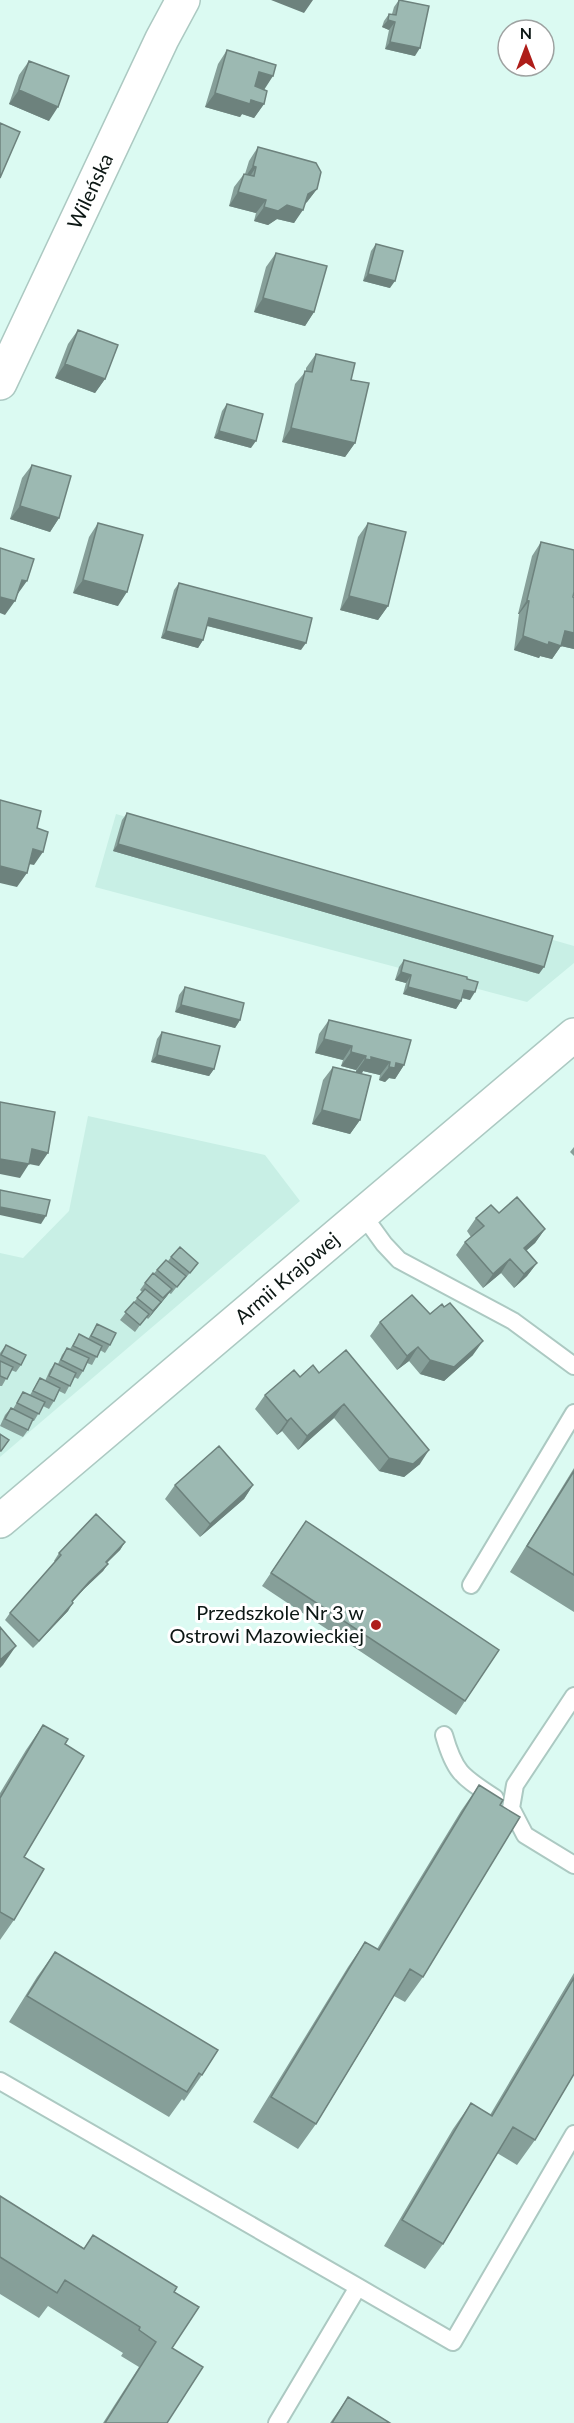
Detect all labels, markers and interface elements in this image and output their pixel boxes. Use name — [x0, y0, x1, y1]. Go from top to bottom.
north arrow — [496, 18, 556, 78]
text: N — [520, 23, 532, 42]
street label: Wileńska — [61, 149, 117, 232]
street label: Armii Krajowej — [229, 1226, 343, 1328]
place label: Przedszkole Nr 3 w Ostrowi Mazowieckiej — [169, 1600, 364, 1647]
marker: Przedszkole Nr 3 w Ostrowi Mazowieckiej — [369, 1618, 383, 1632]

